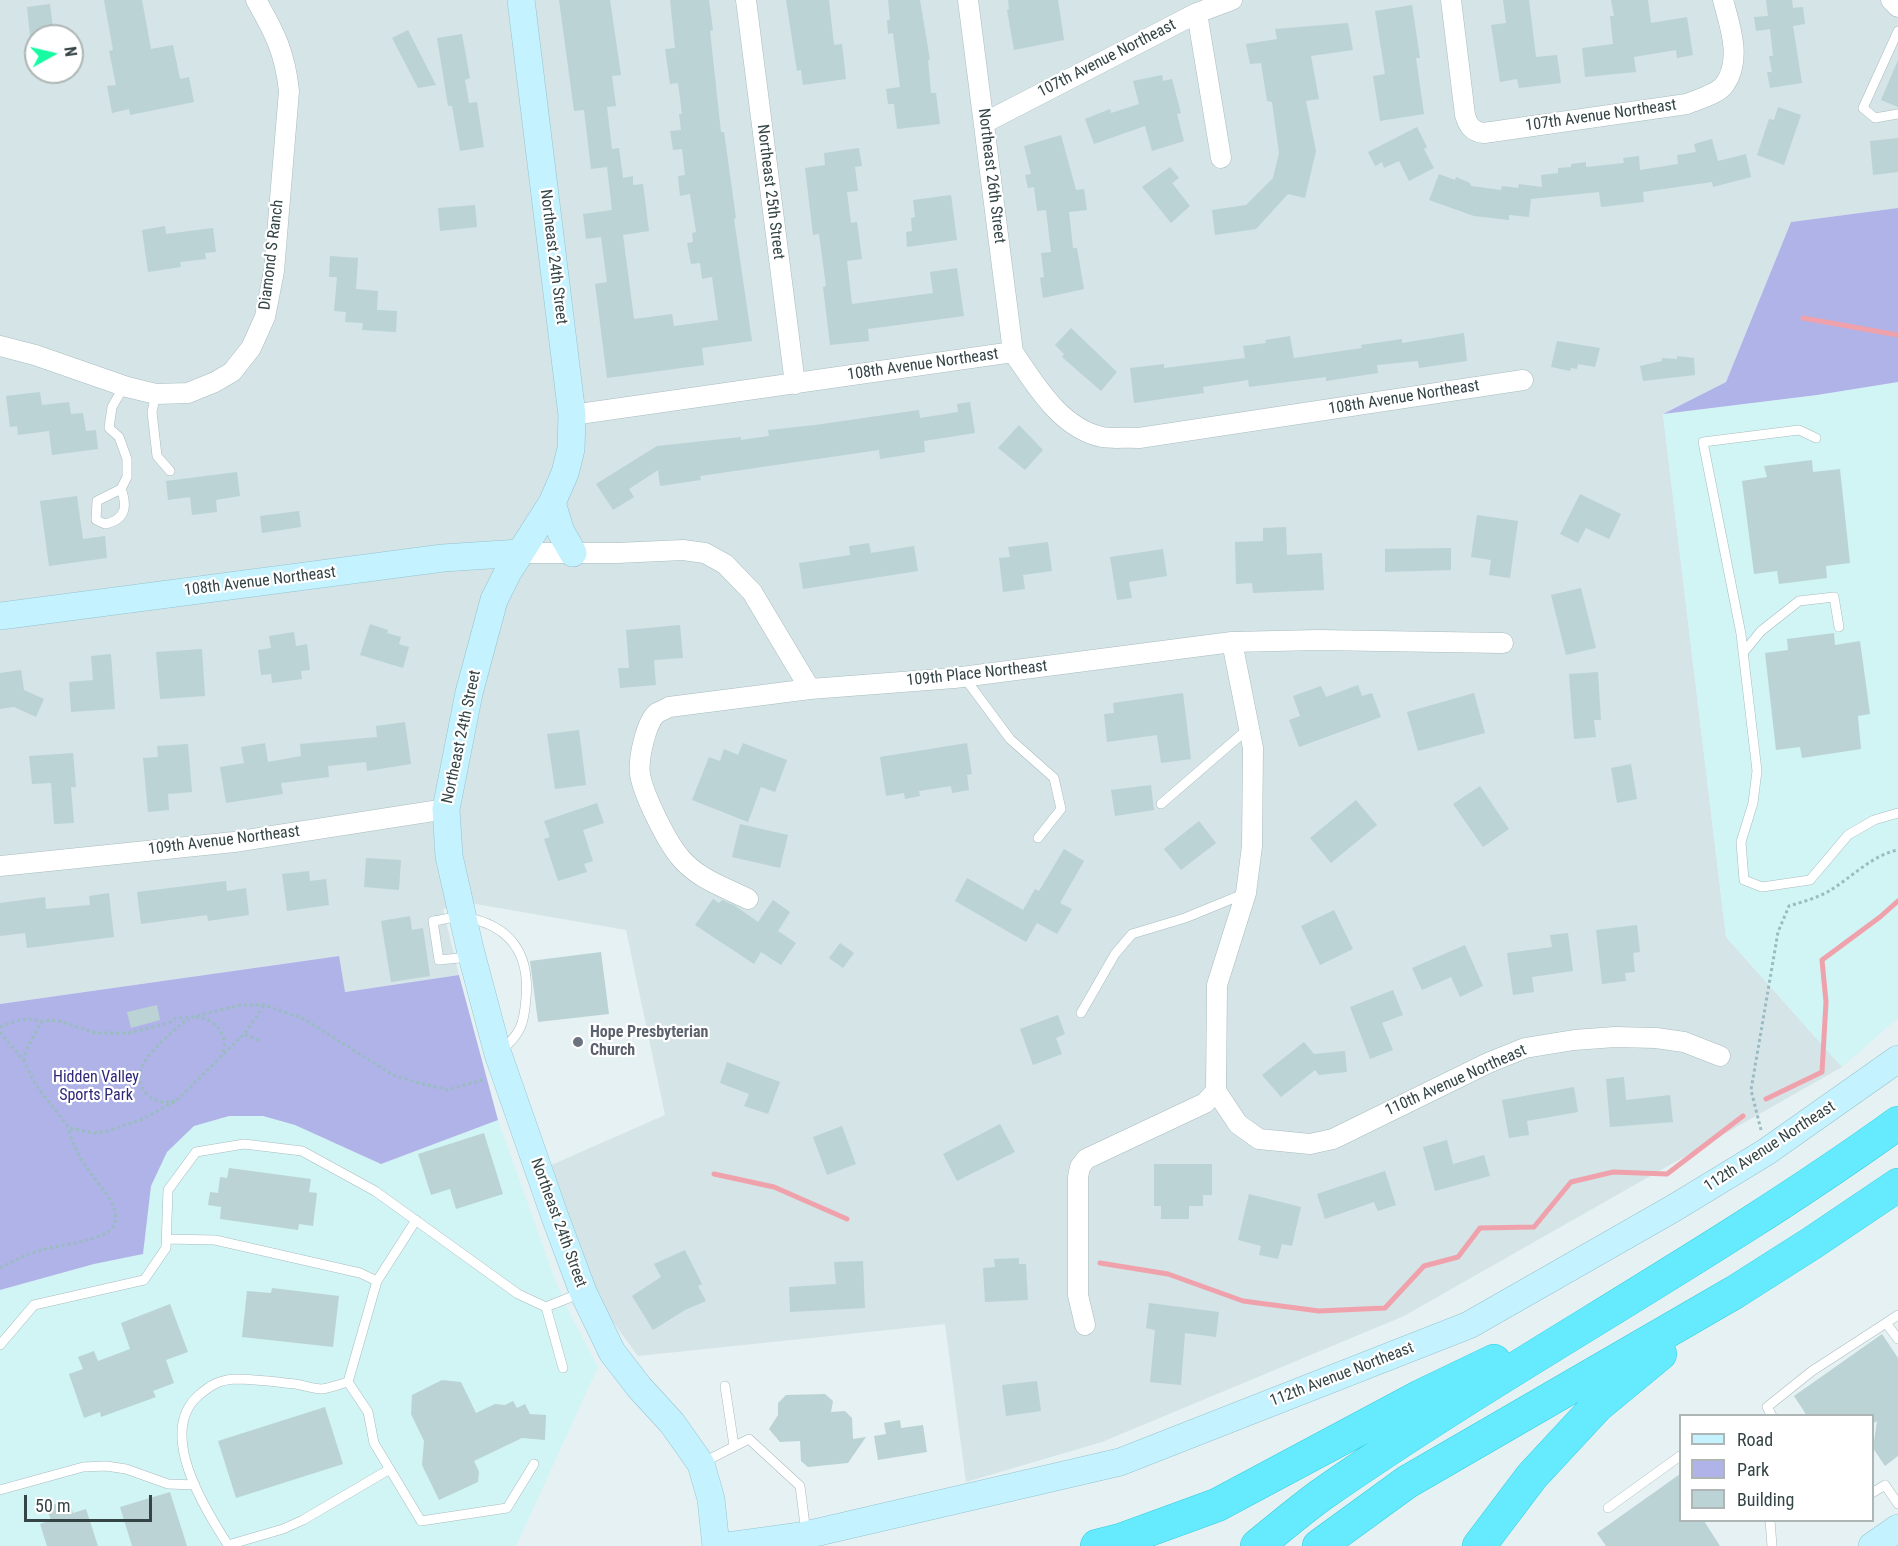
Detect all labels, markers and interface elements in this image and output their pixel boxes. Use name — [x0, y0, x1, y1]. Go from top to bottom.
street label: 107th Avenue Northeast — [1035, 16, 1179, 102]
north arrow — [24, 24, 84, 84]
text: N — [60, 46, 80, 58]
street label: 107th Avenue Northeast — [1524, 96, 1678, 136]
street label: Northeast 26th Street — [973, 107, 1009, 245]
street label: Northeast 25th Street — [752, 123, 788, 261]
street label: Northeast 24th Street — [535, 188, 571, 326]
street label: Diamond S Ranch — [256, 199, 288, 311]
street label: 108th Avenue Northeast — [846, 345, 1000, 385]
street label: 108th Avenue Northeast — [1327, 377, 1481, 419]
street label: 108th Avenue Northeast — [183, 563, 337, 601]
street label: 109th Place Northeast — [906, 657, 1048, 691]
street label: Northeast 24th Street — [438, 669, 486, 805]
street label: 109th Avenue Northeast — [147, 822, 301, 860]
place label: Hope Presbyterian Church — [590, 1023, 708, 1061]
marker: Hope Presbyterian Church — [571, 1035, 585, 1049]
street label: 110th Avenue Northeast — [1382, 1041, 1530, 1121]
park label: Hidden Valley Sports Park — [53, 1068, 139, 1106]
street label: 112th Avenue Northeast — [1701, 1097, 1839, 1197]
street label: Northeast 24th Street — [526, 1156, 590, 1290]
street label: 112th Avenue Northeast — [1267, 1339, 1417, 1411]
legend — [1679, 1414, 1874, 1522]
text: Road — [1737, 1429, 1773, 1450]
text: Park — [1737, 1459, 1769, 1480]
scale bar — [27, 1483, 154, 1521]
text: Building — [1737, 1489, 1794, 1510]
text: 50 m — [35, 1495, 70, 1516]

